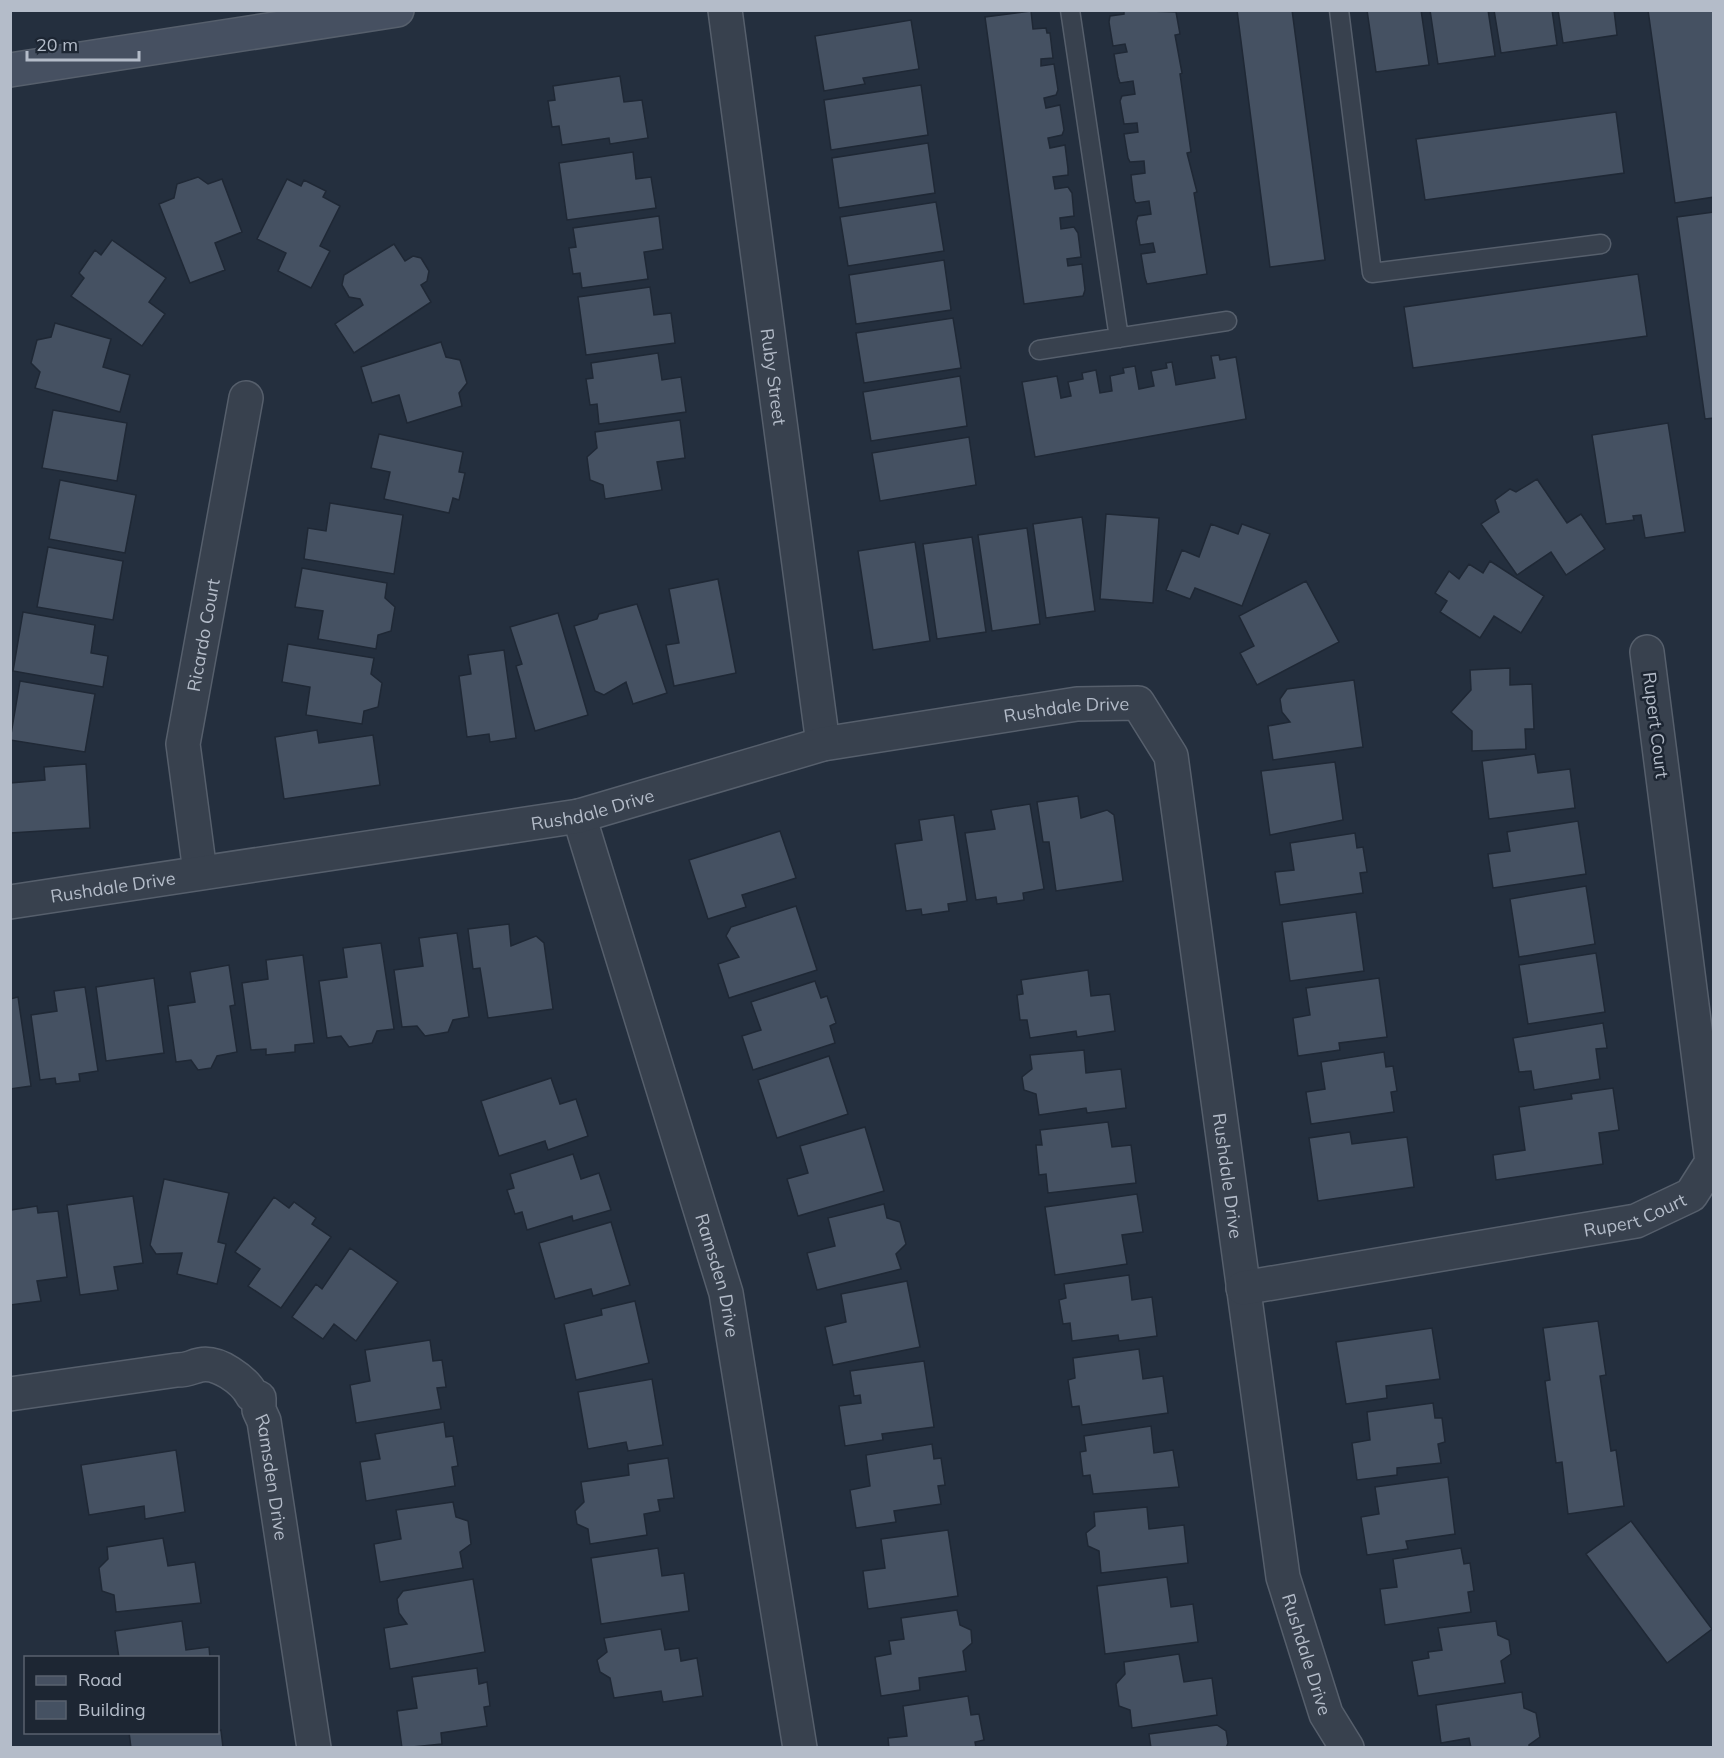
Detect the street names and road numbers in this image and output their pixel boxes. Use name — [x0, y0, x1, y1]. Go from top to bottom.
street label: Ruby Street — [756, 327, 792, 427]
street label: Ricardo Court — [181, 577, 224, 693]
street label: Rupert Court — [1638, 670, 1674, 780]
street label: Rushdale Drive — [1002, 692, 1129, 727]
street label: Rushdale Drive — [529, 783, 657, 835]
street label: Rushdale Drive — [49, 866, 177, 907]
street label: Rushdale Drive — [1208, 1112, 1248, 1240]
street label: Rupert Court — [1582, 1188, 1690, 1241]
street label: Ramsden Drive — [691, 1210, 745, 1339]
street label: Ramsden Drive — [251, 1410, 294, 1542]
street label: Rushdale Drive — [1277, 1591, 1337, 1718]

